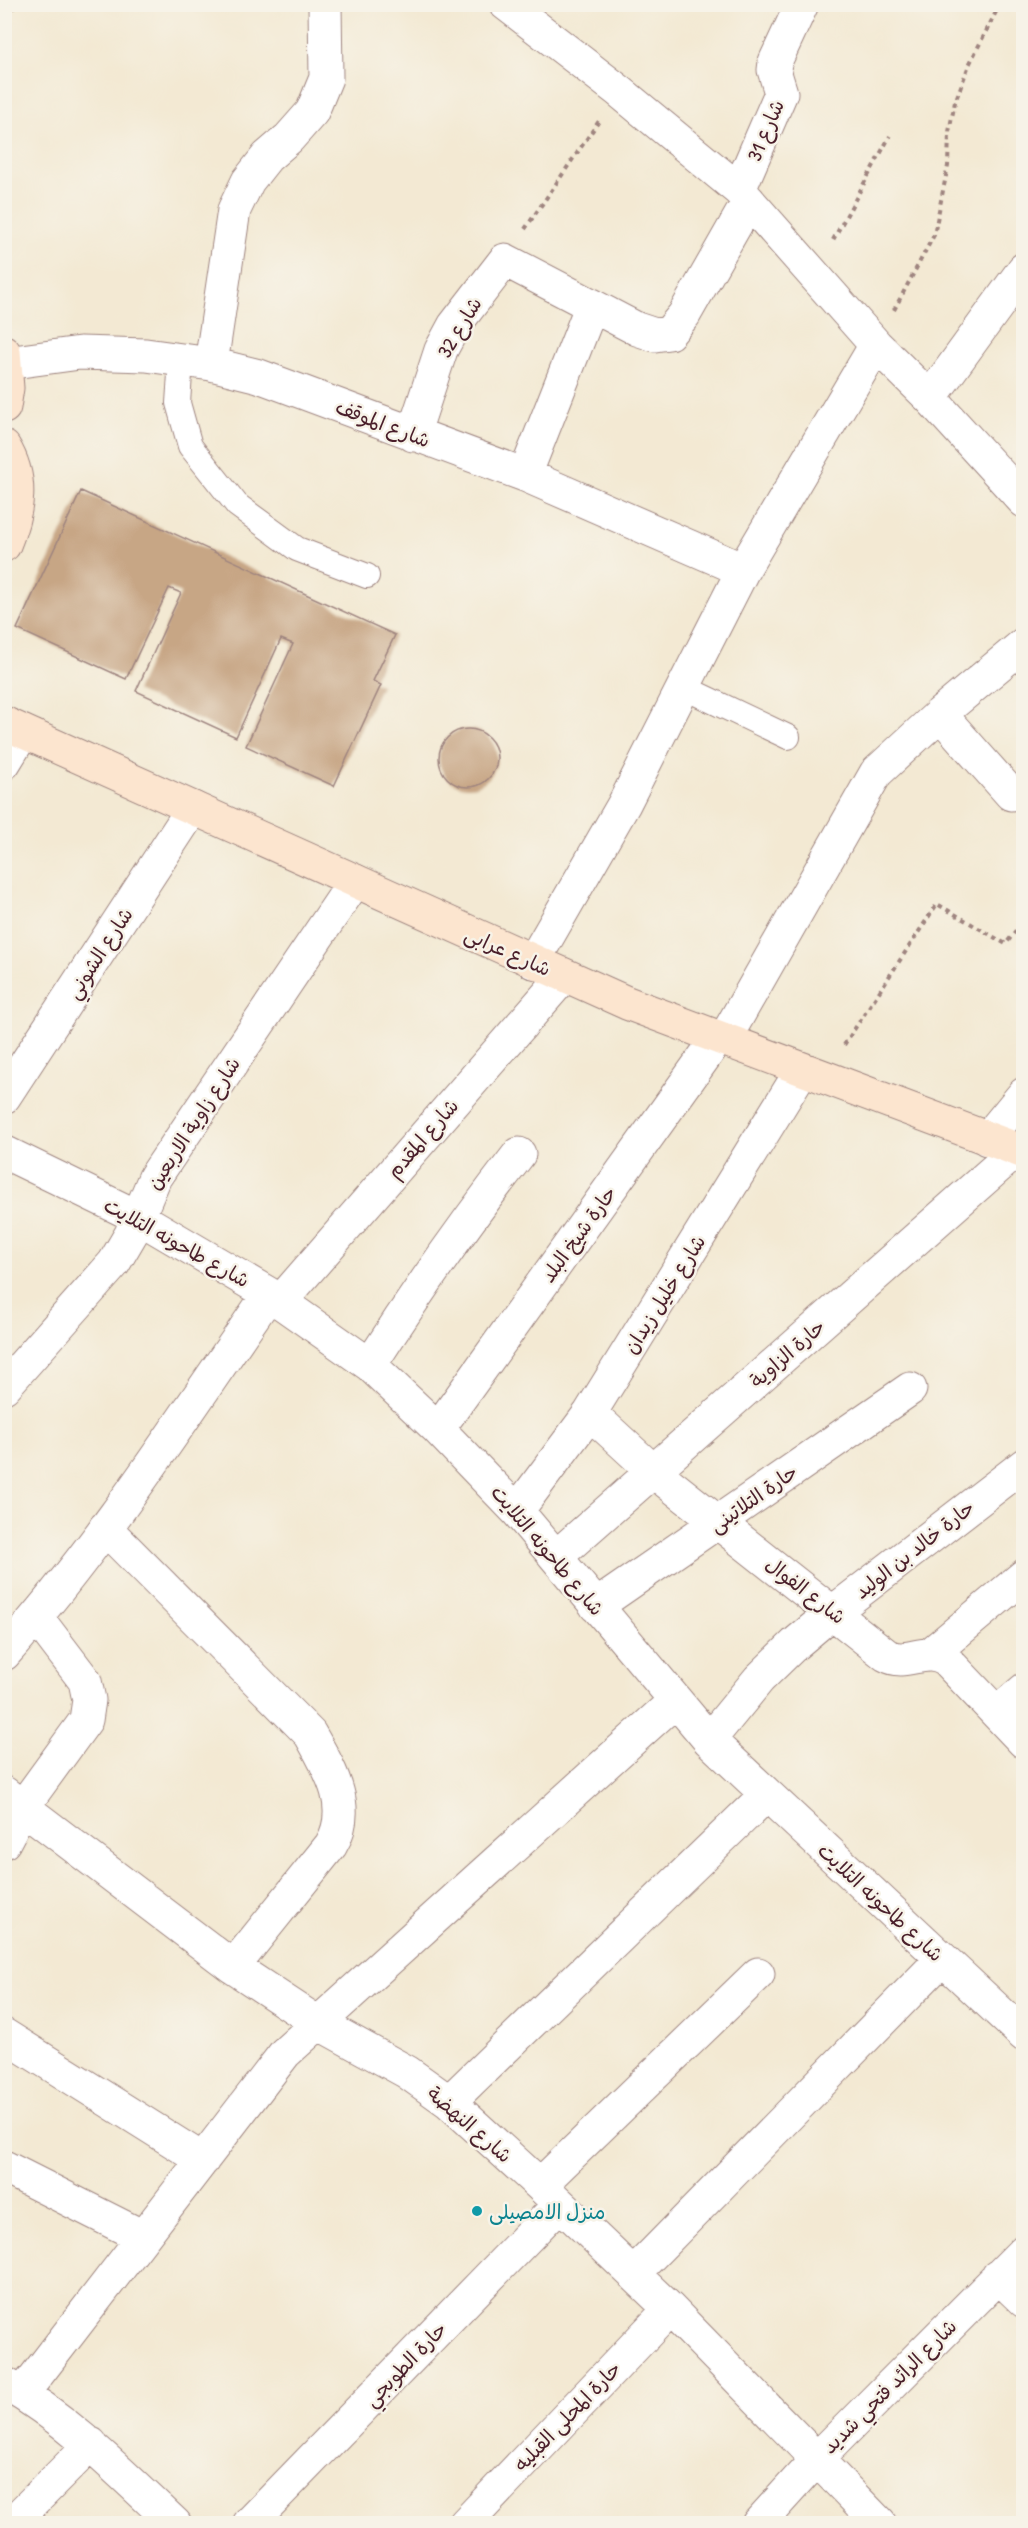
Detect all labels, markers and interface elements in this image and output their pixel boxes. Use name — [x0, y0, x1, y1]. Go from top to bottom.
street label: شارع 31 — [740, 95, 791, 165]
street label: شارع 32 — [430, 292, 488, 363]
street label: شارع الموقف — [331, 393, 434, 454]
street label: شارع الشوني — [59, 902, 143, 1007]
street label: شارع عرابى — [460, 920, 555, 983]
street label: شارع زاوية الاربعين — [140, 1051, 247, 1195]
street label: شارع المقدم — [380, 1092, 466, 1185]
street label: حارة شيخ البلد — [534, 1180, 623, 1288]
street label: شارع طاحونه التلايت — [99, 1191, 255, 1294]
street label: شارع خليل زيدان — [617, 1229, 712, 1359]
street label: حارة الزاوية — [743, 1313, 831, 1393]
street label: حارة التلاتينى — [703, 1458, 803, 1538]
street label: شارع طاحونه التلايت — [485, 1479, 611, 1622]
street label: حارة خالد بن الوليد — [848, 1493, 980, 1605]
street label: شارع الفوال — [760, 1550, 852, 1631]
street label: شارع طاحونه التلايت — [812, 1837, 950, 1968]
street label: شارع النهضة — [421, 2080, 518, 2169]
place label: منزل الامصيلى — [489, 2198, 605, 2225]
marker: منزل الامصيلى — [470, 2204, 484, 2218]
street label: شارع الرائد فتحي شديد — [816, 2313, 966, 2463]
street label: حارة الطوبجي — [358, 2316, 456, 2416]
street label: حارة المحلى القبليه — [508, 2355, 626, 2477]

